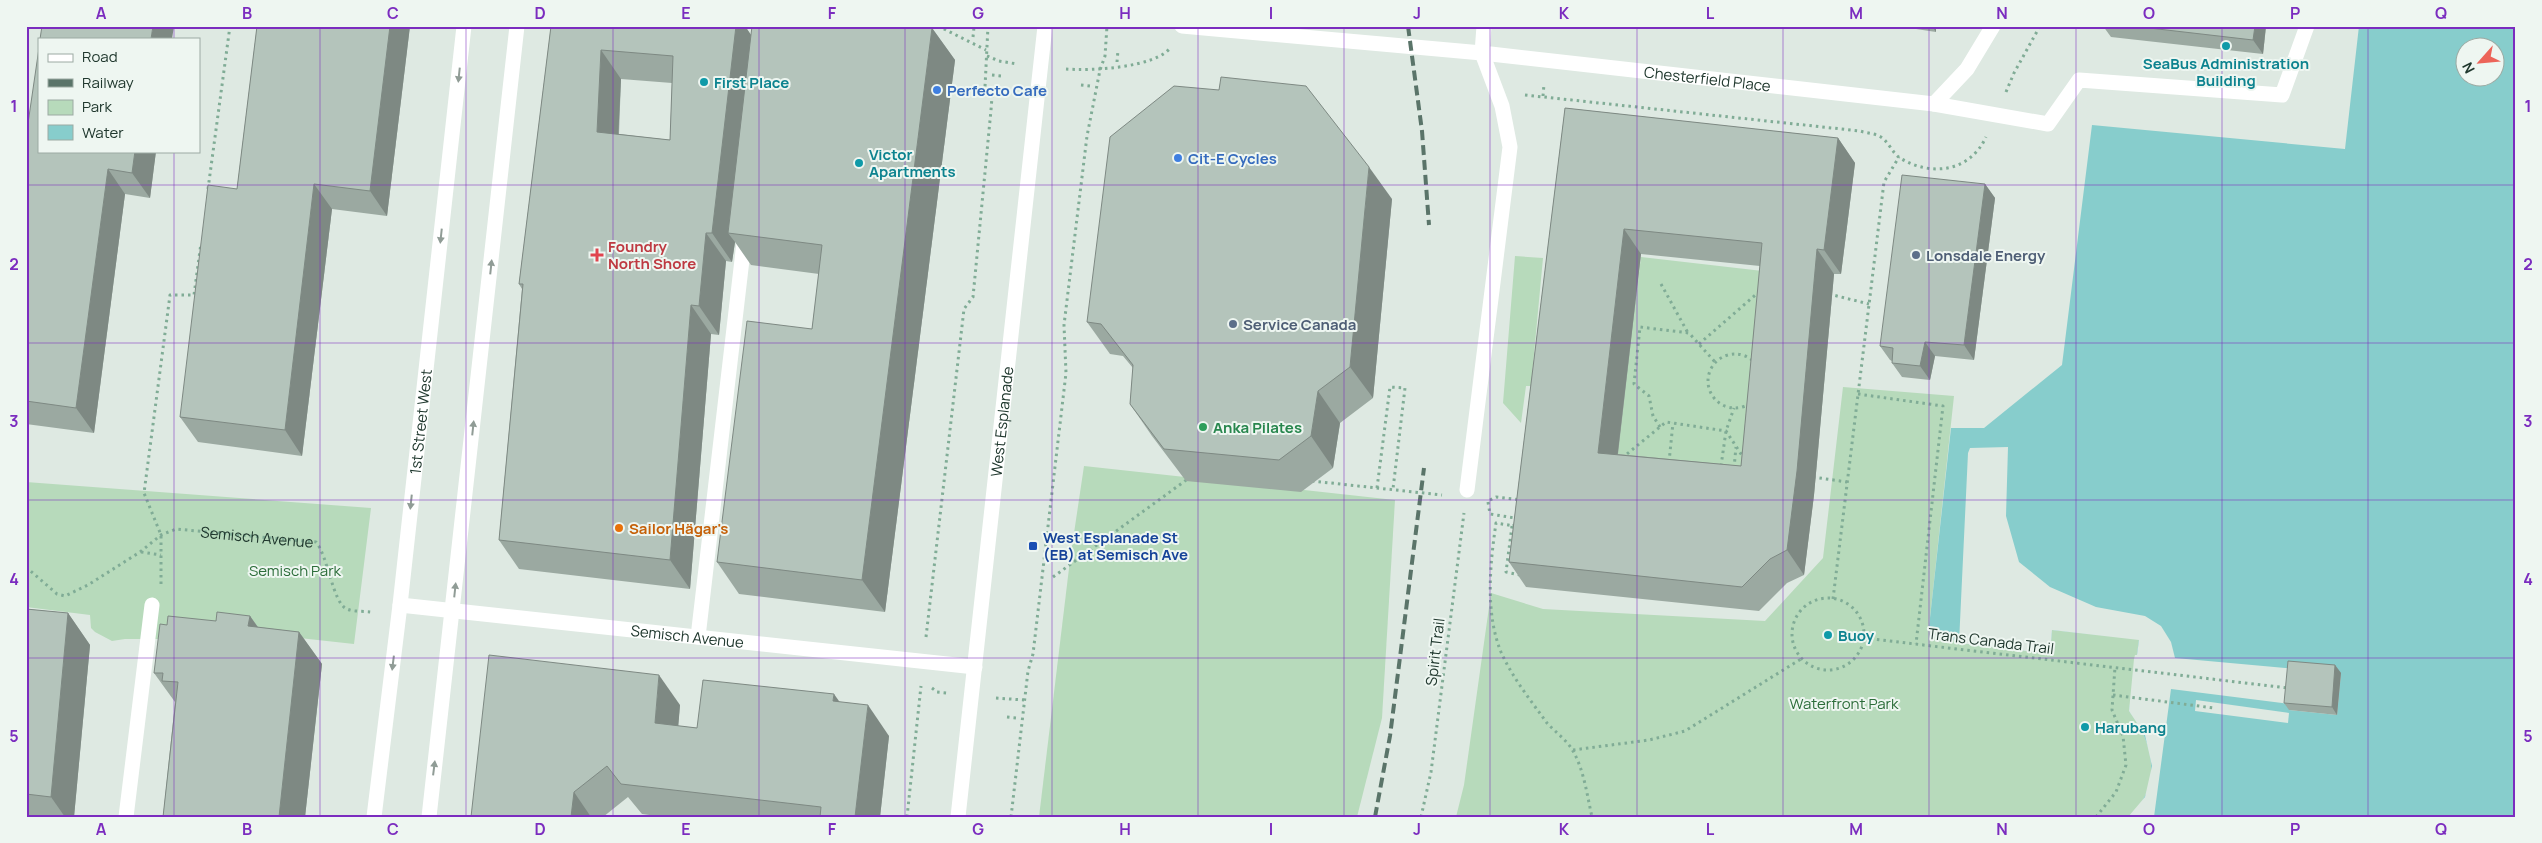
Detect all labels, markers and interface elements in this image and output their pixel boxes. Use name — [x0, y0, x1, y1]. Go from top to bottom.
text: A — [96, 2, 107, 24]
text: B — [242, 2, 252, 24]
text: C — [387, 2, 399, 24]
text: D — [534, 2, 546, 24]
text: E — [681, 2, 691, 24]
text: F — [828, 2, 837, 24]
text: G — [972, 2, 984, 24]
text: H — [1119, 2, 1131, 24]
text: I — [1269, 2, 1273, 24]
text: J — [1413, 2, 1421, 24]
text: K — [1559, 2, 1570, 24]
text: L — [1706, 2, 1715, 24]
text: M — [1849, 2, 1863, 24]
text: N — [1996, 2, 2008, 24]
text: O — [2143, 2, 2155, 24]
text: P — [2290, 2, 2300, 24]
text: Q — [2435, 2, 2447, 24]
legend — [38, 38, 200, 152]
north arrow — [2454, 38, 2504, 88]
marker: SeaBus Administration Building — [2220, 40, 2232, 52]
text: Road — [82, 46, 118, 67]
place label: SeaBus Administration Building — [2143, 53, 2309, 91]
text: N — [2457, 59, 2479, 77]
street label: Chesterfield Place — [1643, 61, 1772, 96]
one-way arrow — [455, 67, 463, 83]
text: Railway — [82, 72, 134, 93]
place label: First Place — [714, 72, 789, 93]
marker: First Place — [698, 76, 710, 88]
place label: Perfecto Cafe — [947, 80, 1047, 101]
marker: Perfecto Cafe — [931, 84, 943, 96]
text: 1 — [10, 95, 18, 117]
text: 1 — [2524, 95, 2532, 117]
text: Park — [82, 96, 112, 117]
text: Water — [82, 122, 124, 143]
place label: Victor Apartments — [869, 144, 956, 182]
place label: Cit-E Cycles — [1188, 148, 1277, 169]
marker: Cit-E Cycles — [1172, 152, 1184, 164]
marker: Victor Apartments — [853, 157, 865, 169]
one-way arrow — [437, 229, 445, 245]
place label: Foundry North Shore — [608, 236, 696, 274]
place label: Lonsdale Energy — [1926, 245, 2046, 266]
marker: Foundry North Shore — [590, 248, 604, 262]
marker: Lonsdale Energy — [1910, 249, 1922, 261]
text: 2 — [9, 253, 19, 275]
text: 2 — [2523, 253, 2533, 275]
one-way arrow — [487, 258, 495, 274]
place label: Service Canada — [1243, 314, 1356, 335]
marker: Service Canada — [1227, 318, 1239, 330]
street label: West Esplanade — [985, 365, 1018, 478]
street label: 1st Street West — [404, 368, 437, 475]
text: 3 — [9, 410, 19, 432]
text: 3 — [2523, 410, 2533, 432]
place label: Anka Pilates — [1213, 417, 1302, 438]
one-way arrow — [469, 420, 477, 436]
marker: Anka Pilates — [1197, 421, 1209, 433]
one-way arrow — [407, 494, 415, 510]
place label: Sailor Hägar's — [629, 518, 728, 539]
street label: Semisch Avenue — [200, 521, 315, 552]
marker: Sailor Hägar's — [613, 522, 625, 534]
place label: West Esplanade St (EB) at Semisch Ave — [1043, 527, 1188, 565]
marker: West Esplanade St (EB) at Semisch Ave — [1027, 540, 1039, 552]
park label: Semisch Park — [249, 560, 342, 581]
text: 4 — [9, 568, 19, 590]
text: 4 — [2523, 568, 2533, 590]
one-way arrow — [451, 581, 459, 597]
street label: Spirit Trail — [1420, 617, 1450, 687]
street label: Semisch Avenue — [630, 619, 745, 653]
street label: Trans Canada Trail — [1927, 623, 2055, 659]
place label: Buoy — [1838, 625, 1875, 646]
marker: Buoy — [1822, 629, 1834, 641]
one-way arrow — [389, 656, 397, 672]
park label: Waterfront Park — [1790, 693, 1899, 714]
place label: Harubang — [2095, 717, 2166, 738]
marker: Harubang — [2079, 721, 2091, 733]
text: 5 — [9, 725, 19, 747]
text: 5 — [2523, 725, 2533, 747]
one-way arrow — [430, 760, 438, 776]
text: A — [96, 818, 107, 840]
text: B — [242, 818, 252, 840]
text: C — [387, 818, 399, 840]
text: D — [534, 818, 546, 840]
text: E — [681, 818, 691, 840]
text: F — [828, 818, 837, 840]
text: G — [972, 818, 984, 840]
text: H — [1119, 818, 1131, 840]
text: I — [1269, 818, 1273, 840]
text: J — [1413, 818, 1421, 840]
text: K — [1559, 818, 1570, 840]
text: L — [1706, 818, 1715, 840]
text: M — [1849, 818, 1863, 840]
text: N — [1996, 818, 2008, 840]
text: O — [2143, 818, 2155, 840]
text: P — [2290, 818, 2300, 840]
text: Q — [2435, 818, 2447, 840]

